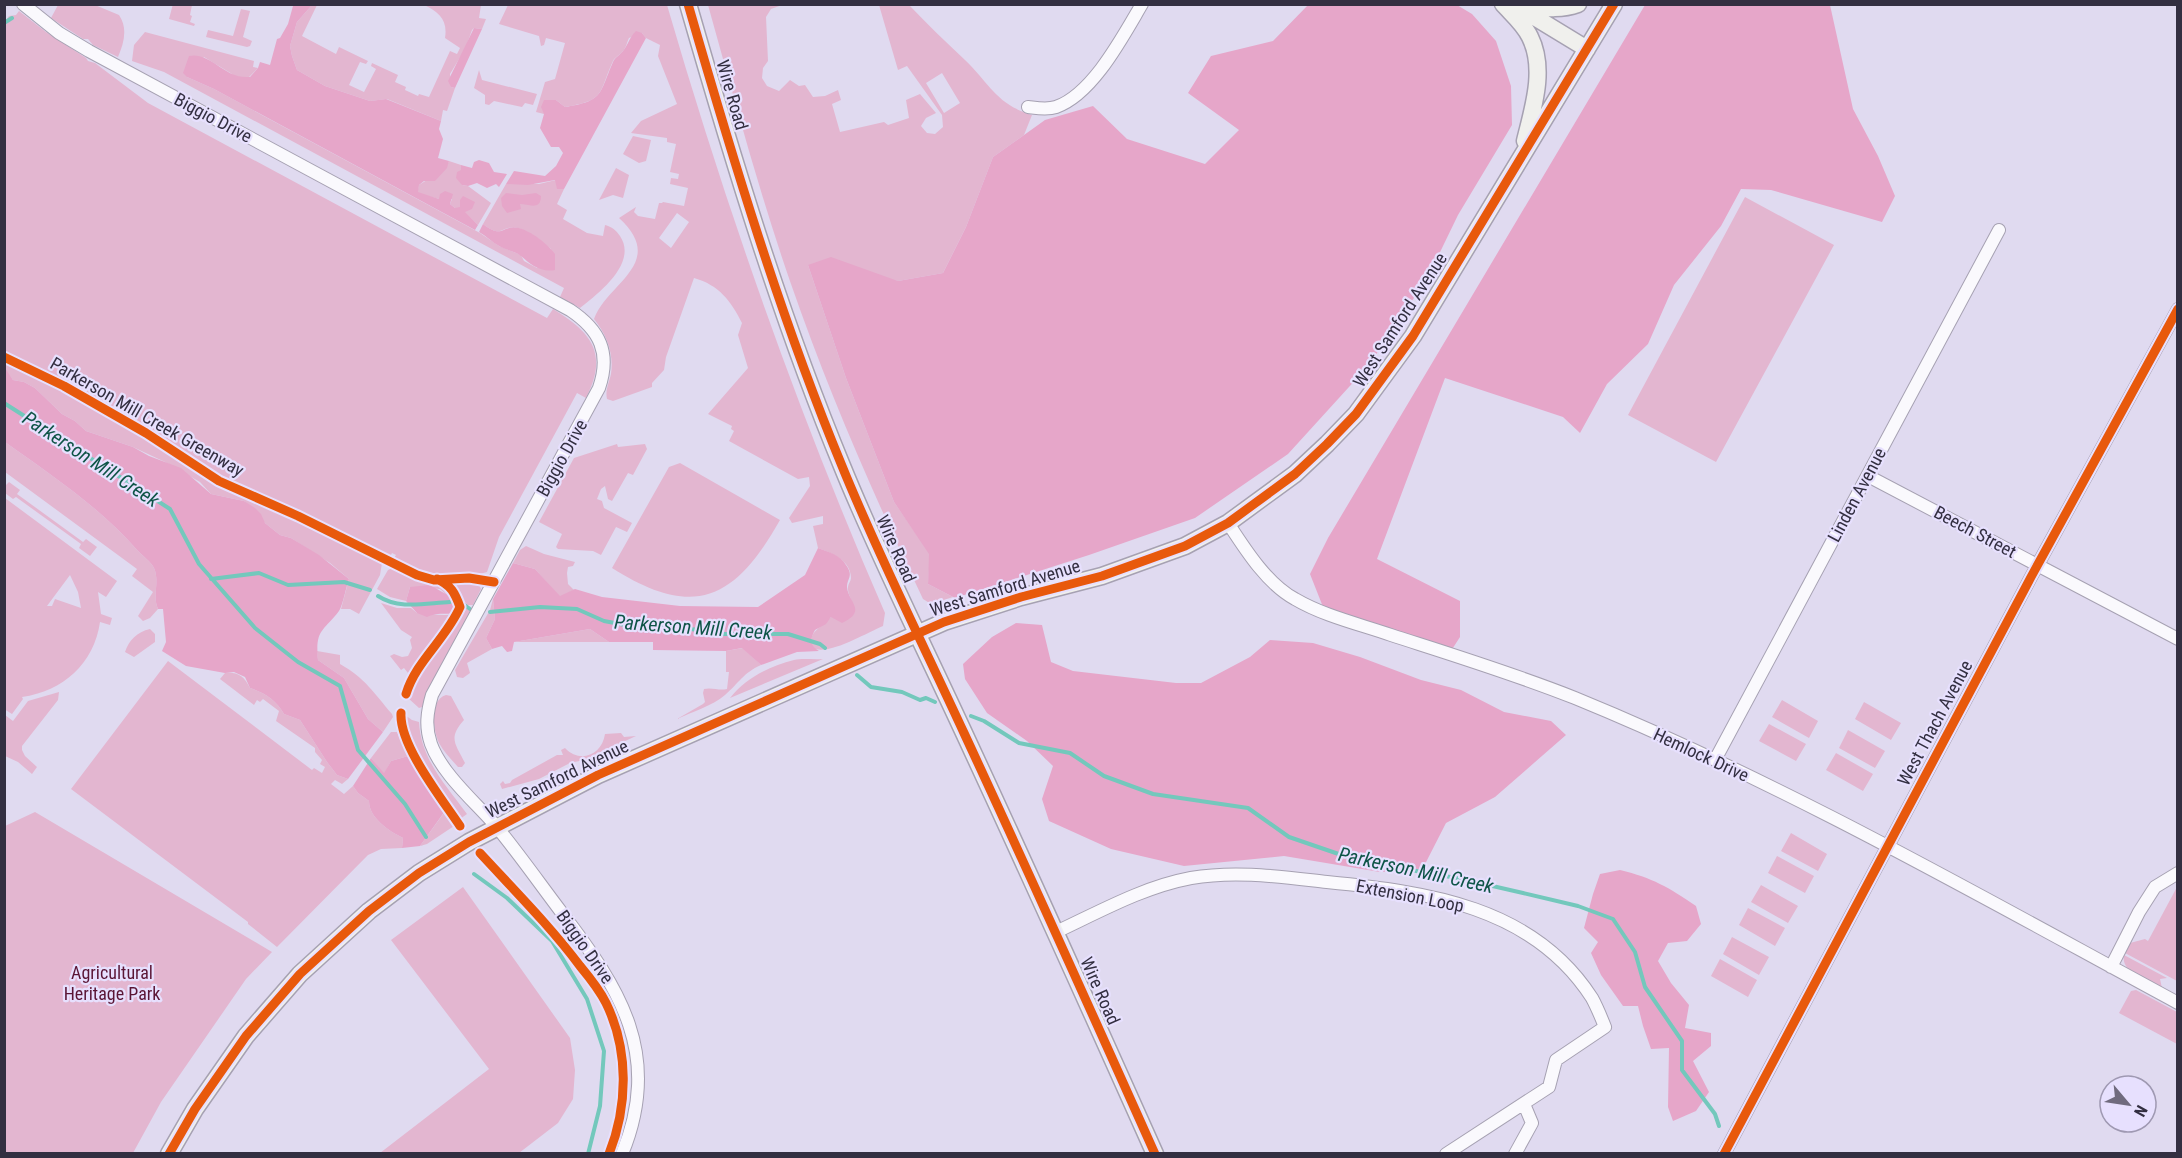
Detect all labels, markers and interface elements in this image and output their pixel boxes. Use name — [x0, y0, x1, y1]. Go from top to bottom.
street label: Wire Road — [712, 57, 752, 132]
street label: Biggio Drive — [171, 88, 256, 147]
street label: West Samford Avenue — [1348, 249, 1451, 391]
street label: Parkerson Mill Creek Greenway — [46, 353, 248, 481]
water label: Parkerson Mill Creek — [18, 406, 164, 512]
street label: Biggio Drive — [532, 416, 591, 500]
street label: Linden Avenue — [1823, 444, 1890, 545]
street label: Beech Street — [1931, 501, 2020, 562]
street label: Wire Road — [872, 512, 921, 586]
street label: West Samford Avenue — [927, 555, 1083, 620]
water label: Parkerson Mill Creek — [613, 610, 774, 645]
street label: West Thach Avenue — [1893, 657, 1976, 789]
street label: Hemlock Drive — [1650, 723, 1752, 786]
street label: West Samford Avenue — [482, 735, 631, 822]
water label: Parkerson Mill Creek — [1336, 842, 1497, 898]
street label: Extension Loop — [1355, 875, 1466, 916]
street label: Biggio Drive — [552, 906, 618, 988]
street label: Wire Road — [1076, 954, 1125, 1028]
park label: Agricultural Heritage Park — [64, 962, 160, 1004]
north arrow — [2098, 1074, 2158, 1134]
text: N — [2130, 1102, 2151, 1120]

